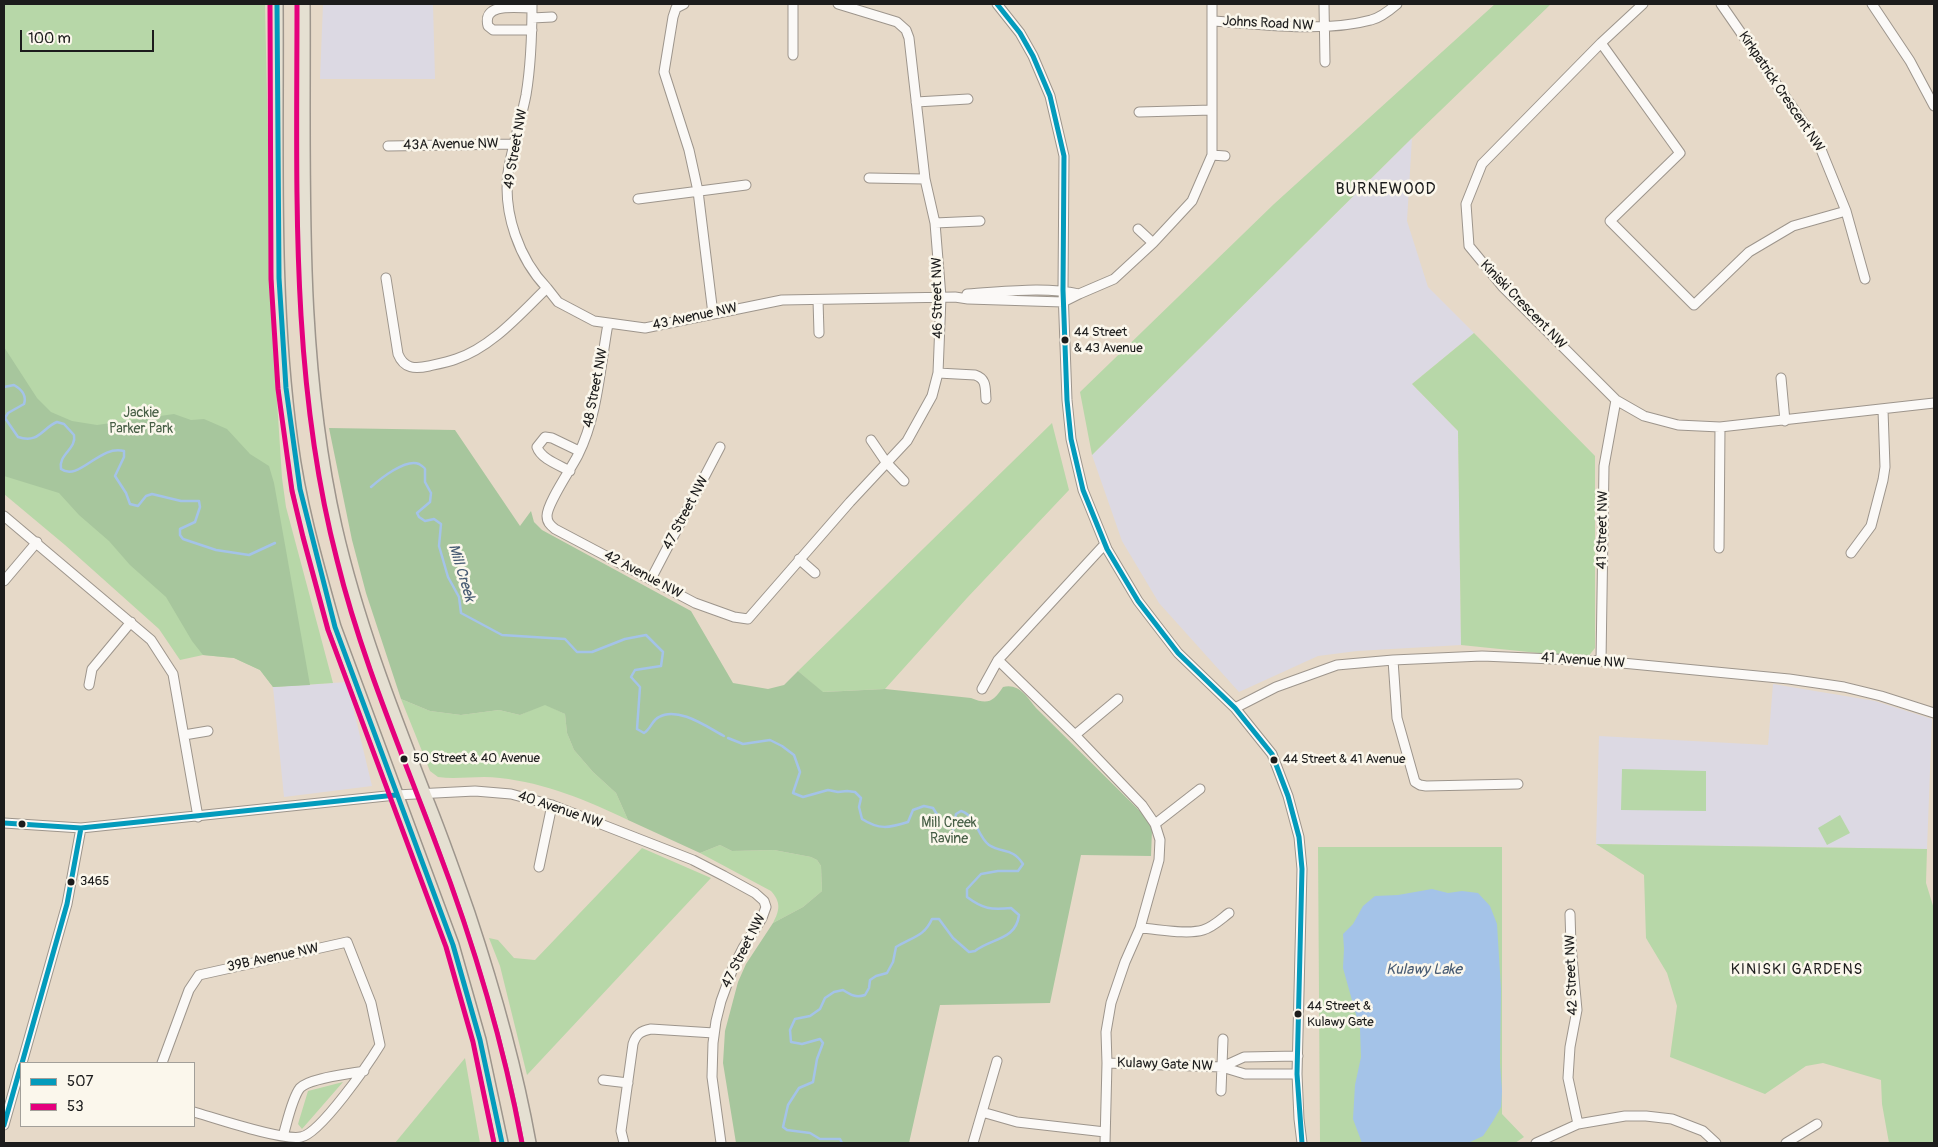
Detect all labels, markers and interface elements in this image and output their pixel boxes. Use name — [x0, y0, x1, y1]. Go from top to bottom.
street label: Johns Road NW — [1222, 13, 1314, 35]
scale bar — [22, 20, 156, 52]
text: 100 m — [28, 29, 71, 48]
street label: Kirkpatrick Crescent NW — [1734, 29, 1828, 155]
street label: 49 Street NW — [501, 108, 531, 190]
street label: 43A Avenue NW — [403, 136, 499, 154]
district label: BURNEWOOD — [1334, 180, 1438, 200]
street label: 46 Street NW — [929, 257, 947, 339]
street label: Kiniski Crescent NW — [1476, 257, 1570, 353]
street label: 43 Avenue NW — [651, 300, 739, 334]
place label: 44 Street & 43 Avenue — [1074, 325, 1143, 356]
marker: 44 Street & 43 Avenue — [1060, 335, 1070, 345]
street label: 48 Street NW — [580, 347, 612, 429]
park label: Jackie Parker Park — [109, 405, 173, 438]
street label: 47 Street NW — [660, 473, 712, 553]
street label: 41 Street NW — [1594, 490, 1612, 570]
water label: Mill Creek — [444, 542, 478, 604]
street label: 42 Avenue NW — [601, 547, 685, 603]
street label: 41 Avenue NW — [1540, 650, 1626, 672]
place label: 50 Street & 40 Avenue — [413, 751, 540, 767]
place label: 44 Street & 41 Avenue — [1283, 752, 1405, 768]
marker: 50 Street & 40 Avenue — [399, 754, 409, 764]
marker: 44 Street & 41 Avenue — [1269, 755, 1279, 765]
street label: 40 Avenue NW — [516, 788, 604, 832]
park label: Mill Creek Ravine — [921, 815, 977, 848]
unlabelled marker — [17, 819, 27, 829]
place label: 3465 — [80, 874, 109, 890]
marker: 3465 — [66, 877, 76, 887]
street label: 47 Street NW — [718, 911, 770, 991]
street label: 42 Street NW — [1562, 934, 1582, 1016]
street label: 39B Avenue NW — [226, 940, 320, 976]
water label: Kulawy Lake — [1386, 961, 1462, 979]
district label: KINISKI GARDENS — [1729, 961, 1865, 979]
place label: 44 Street & Kulawy Gate — [1307, 999, 1374, 1030]
marker: 44 Street & Kulawy Gate — [1293, 1009, 1303, 1019]
street label: Kulawy Gate NW — [1117, 1055, 1213, 1075]
legend — [20, 1062, 195, 1127]
text: 507 — [67, 1072, 93, 1091]
text: 53 — [67, 1097, 84, 1116]

